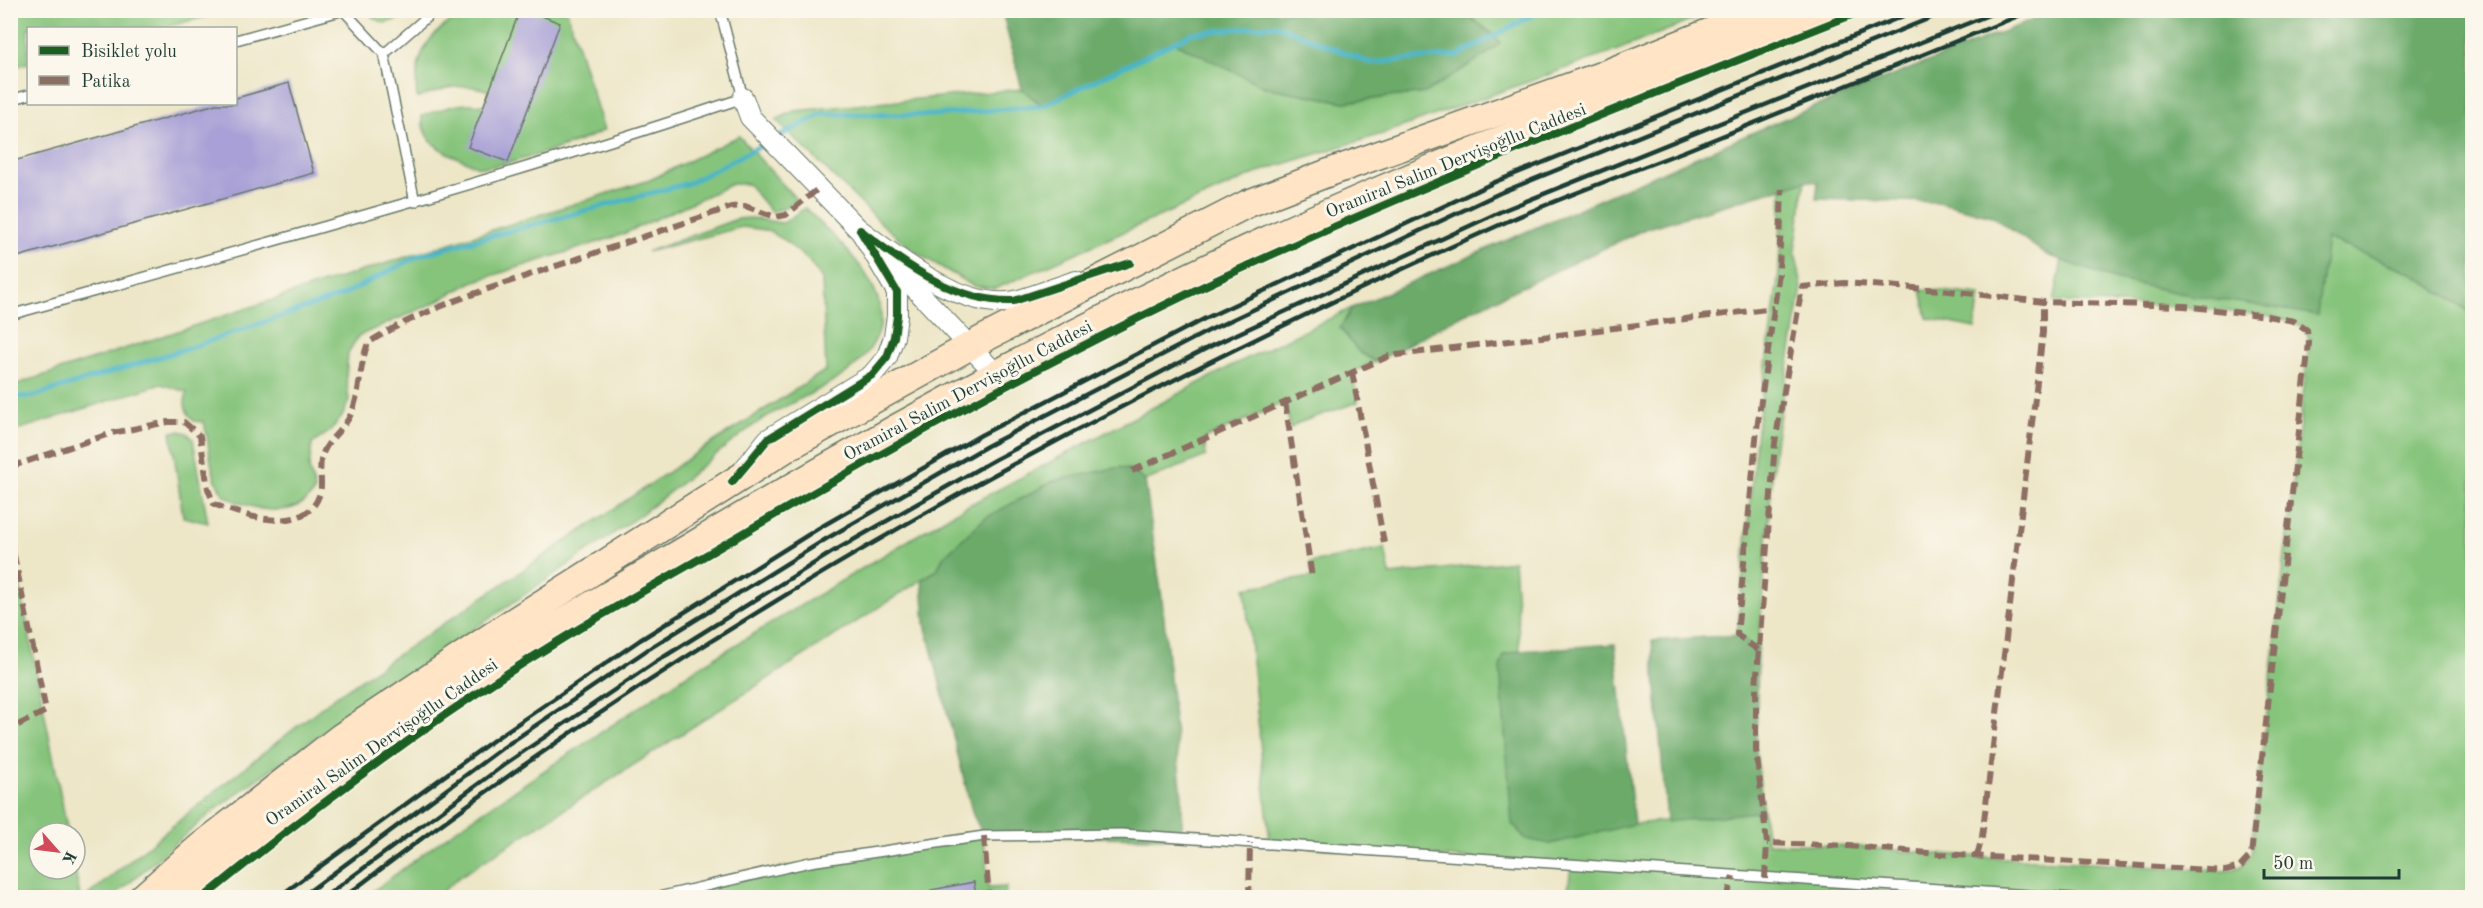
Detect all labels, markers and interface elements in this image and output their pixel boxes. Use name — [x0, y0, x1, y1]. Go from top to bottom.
legend — [27, 27, 237, 105]
text: Bisiklet yolu — [81, 43, 177, 61]
text: Patika — [81, 73, 131, 91]
street label: Oramiral Salim Dervişoğllu Caddesi — [1323, 100, 1589, 222]
street label: Oramiral Salim Dervişoğllu Caddesi — [841, 318, 1095, 464]
street label: Oramiral Salim Dervişoğllu Caddesi — [263, 656, 502, 830]
north arrow — [27, 821, 87, 881]
scale bar — [2264, 842, 2399, 880]
text: K — [59, 848, 78, 866]
text: 50 m — [2273, 855, 2313, 873]

